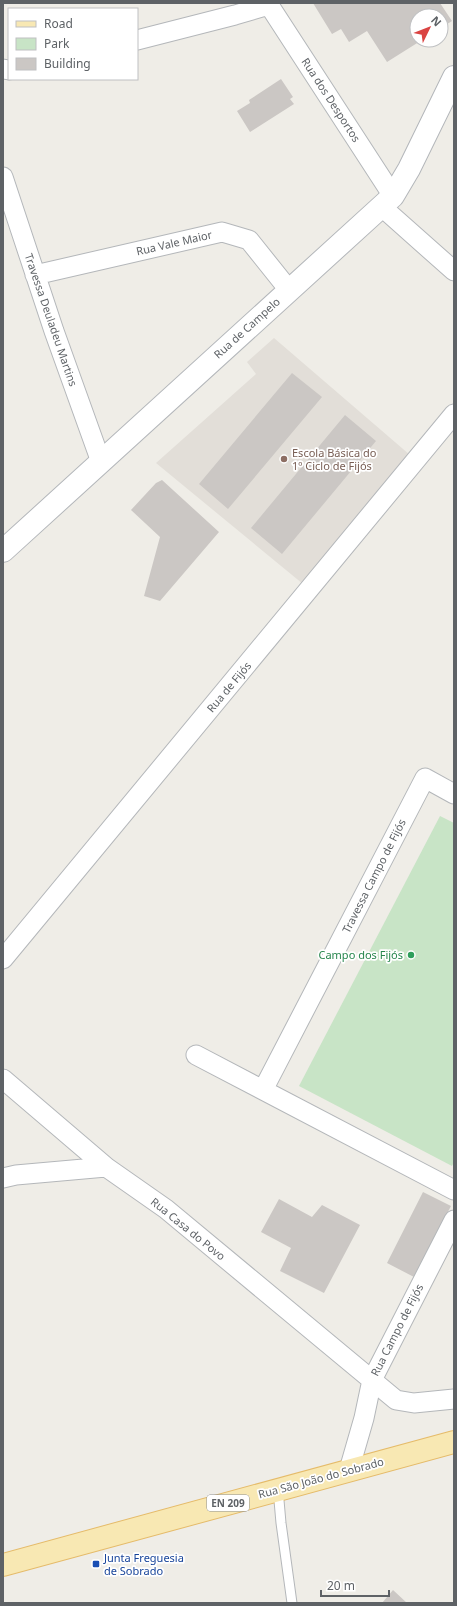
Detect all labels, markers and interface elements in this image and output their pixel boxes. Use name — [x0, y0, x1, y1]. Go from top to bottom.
legend — [8, 8, 138, 80]
north arrow — [409, 8, 449, 48]
text: N — [428, 12, 445, 29]
text: Road — [44, 15, 73, 32]
text: Park — [44, 35, 70, 52]
text: Building — [44, 55, 91, 72]
street label: Rua dos Desportos — [299, 55, 364, 145]
street label: Rua Vale Maior — [135, 226, 214, 259]
street label: Travessa Deuladeu Martins — [22, 251, 81, 388]
street label: Rua de Campelo — [210, 294, 283, 361]
place label: Escola Básica do 1º Ciclo de Fijós — [292, 445, 377, 473]
marker: Escola Básica do 1º Ciclo de Fijós — [279, 454, 289, 464]
street label: Rua de Fijós — [203, 658, 254, 715]
street label: Travessa Campo de Fijós — [338, 816, 409, 935]
place label: Campo dos Fijós — [318, 947, 403, 962]
marker: Campo dos Fijós — [406, 950, 416, 960]
street label: Rua Casa do Povo — [148, 1194, 229, 1264]
street label: Rua Campo de Fijós — [367, 1281, 426, 1378]
street label: Rua São João do Sobrado — [256, 1453, 386, 1502]
road number: EN 209 — [207, 1495, 249, 1511]
place label: Junta Freguesia de Sobrado — [103, 1550, 184, 1578]
marker: Junta Freguesia de Sobrado — [91, 1559, 101, 1569]
scale bar — [321, 1572, 389, 1598]
text: 20 m — [327, 1577, 355, 1594]

